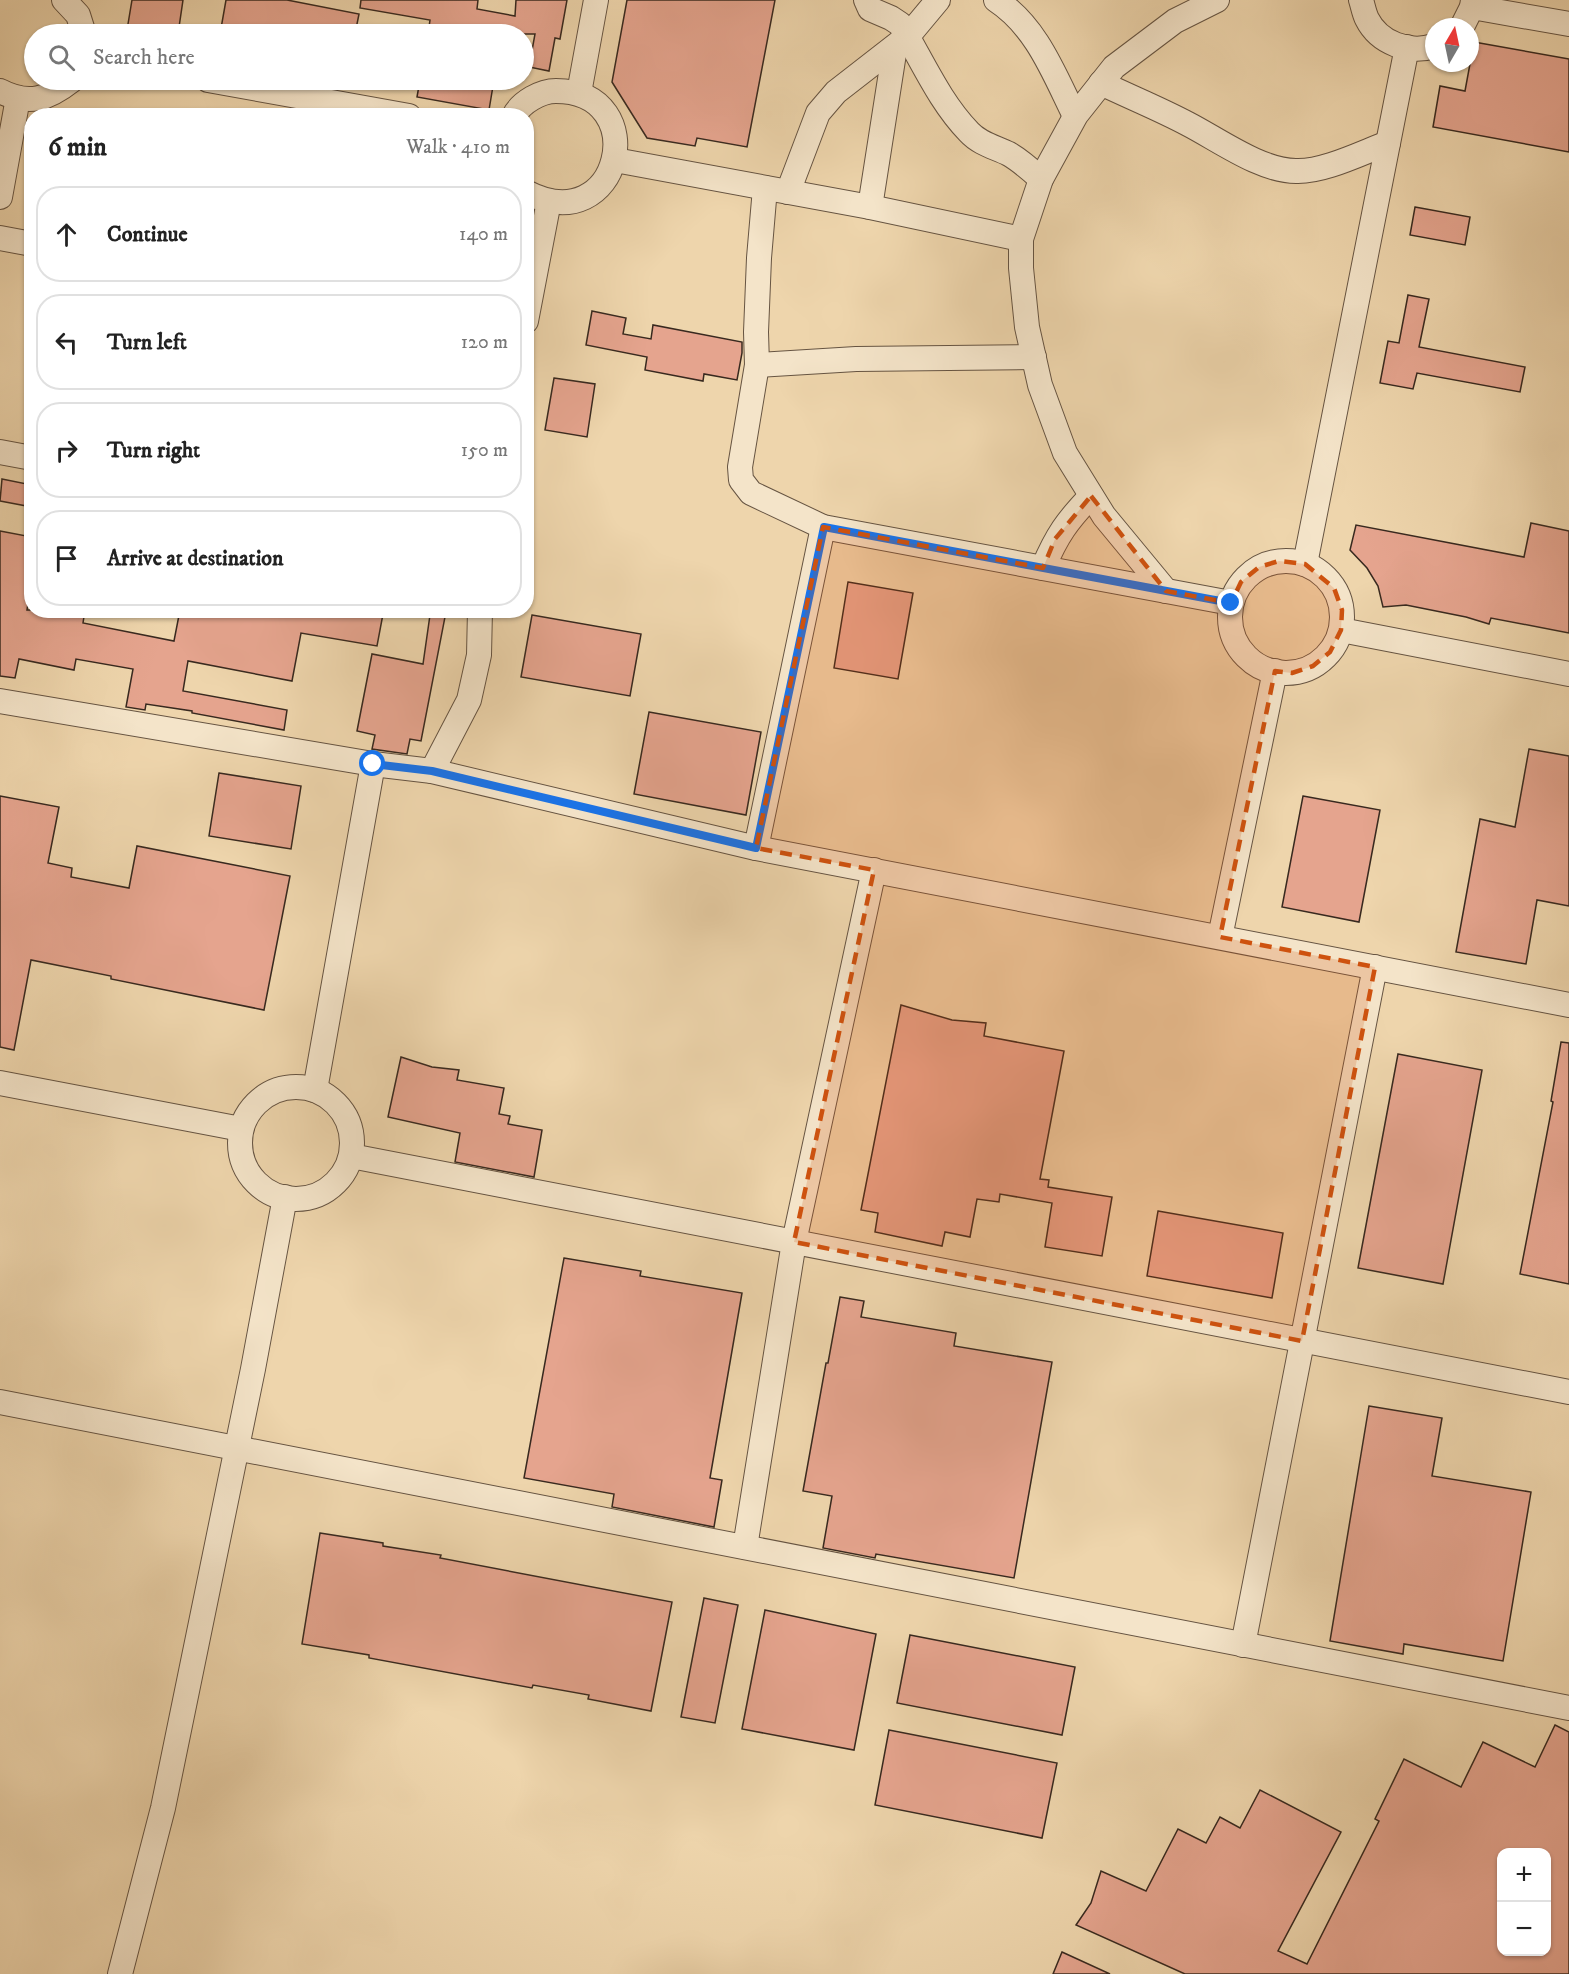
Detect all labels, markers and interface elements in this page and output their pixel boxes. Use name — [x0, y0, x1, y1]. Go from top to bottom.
north arrow — [1425, 18, 1479, 72]
search box — [24, 24, 534, 90]
icon: search — [45, 41, 78, 74]
text: Search here — [93, 44, 195, 71]
text: 6 min — [48, 131, 107, 164]
text: Walk · 410 m — [406, 135, 510, 160]
icon: ahead — [50, 218, 83, 251]
text: Continue — [107, 221, 188, 248]
text: 140 m — [459, 222, 508, 247]
icon: left — [50, 326, 83, 359]
text: Turn left — [107, 329, 187, 356]
text: 120 m — [461, 330, 508, 355]
icon: right — [50, 434, 83, 467]
text: Turn right — [107, 437, 200, 464]
text: 150 m — [461, 438, 508, 463]
icon: arrive — [50, 542, 83, 575]
text: Arrive at destination — [107, 545, 284, 572]
route end — [1217, 589, 1243, 615]
route start — [359, 750, 385, 776]
map controls — [1497, 1848, 1551, 1956]
button: + — [1497, 1848, 1551, 1902]
button: − — [1497, 1902, 1551, 1956]

